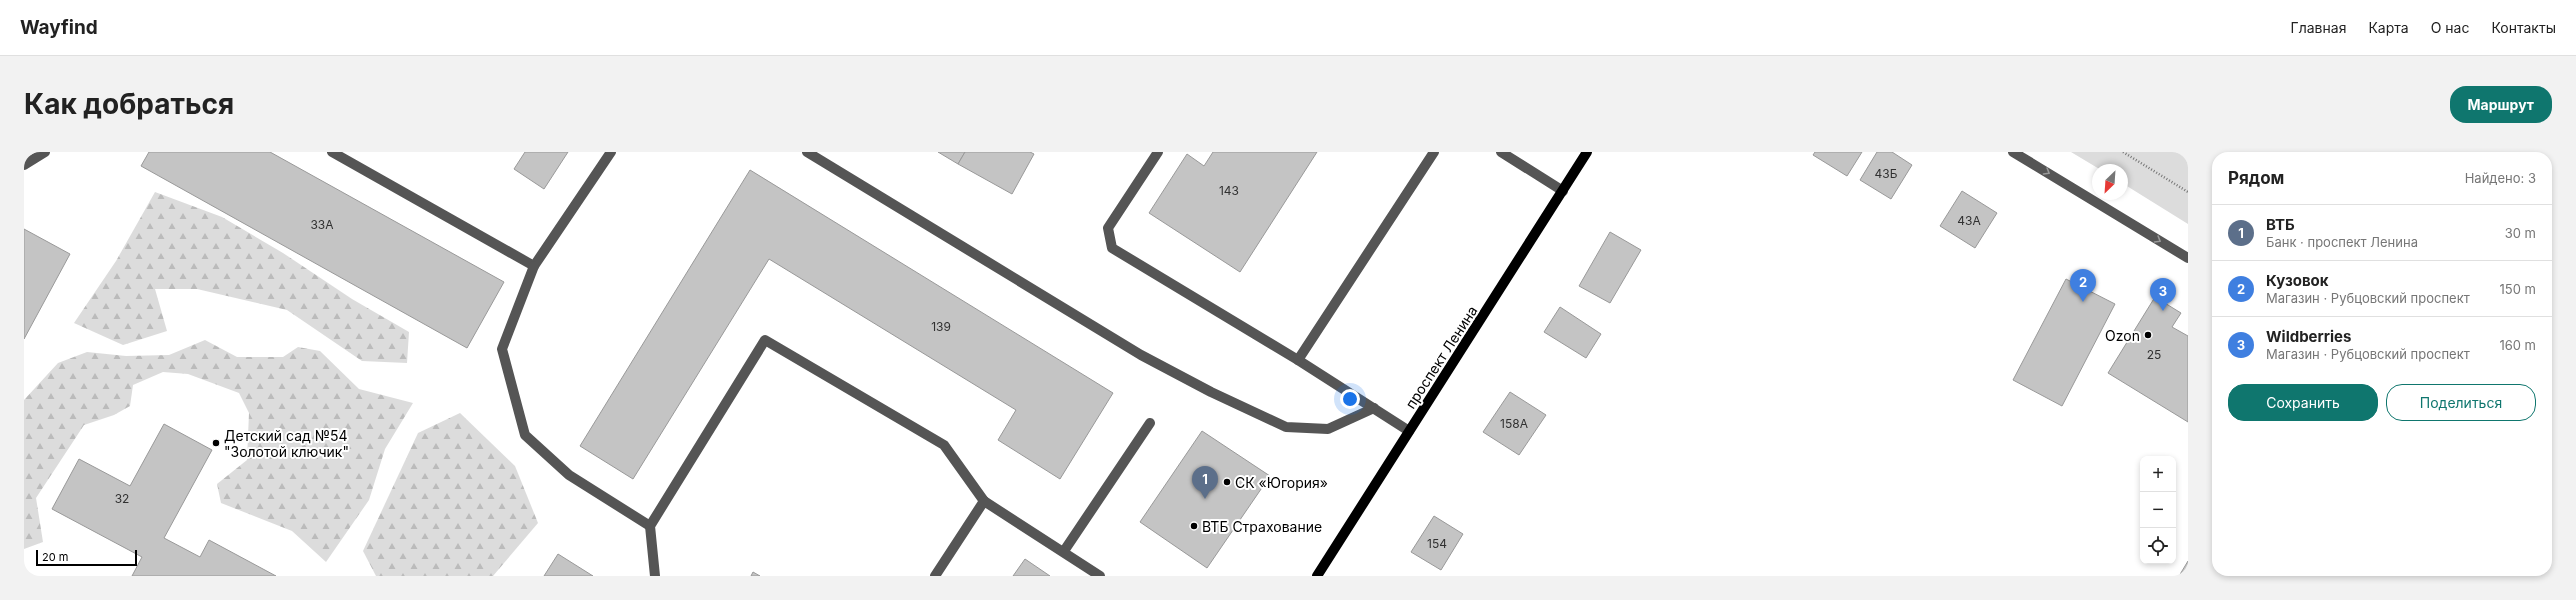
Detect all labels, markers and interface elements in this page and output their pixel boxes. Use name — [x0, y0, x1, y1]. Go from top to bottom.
text: Wayfind — [20, 16, 98, 39]
text: Главная — [2291, 19, 2346, 36]
text: Карта — [2368, 19, 2409, 36]
text: О нас — [2431, 19, 2469, 36]
text: Контакты — [2491, 19, 2556, 36]
button: Маршрут — [2450, 86, 2552, 123]
text: Как добраться — [24, 87, 234, 121]
north arrow — [2092, 164, 2128, 200]
house number: 43Б — [1875, 166, 1898, 181]
one-way arrow — [2043, 168, 2050, 175]
text: Рядом — [2228, 168, 2284, 188]
text: Найдено: 3 — [2465, 170, 2536, 186]
house number: 143 — [1219, 183, 1239, 198]
house number: 43А — [1957, 213, 1981, 228]
text: ВТБ — [2266, 215, 2295, 234]
house number: 33А — [310, 217, 334, 232]
text: 1 — [2238, 225, 2244, 241]
text: 30 m — [2505, 225, 2536, 241]
text: Банк · проспект Ленина — [2266, 234, 2418, 250]
one-way arrow — [2154, 235, 2161, 242]
pin: 2 — [2070, 269, 2096, 302]
text: Кузовок — [2266, 271, 2329, 290]
pin: 3 — [2150, 278, 2176, 311]
text: 2 — [2237, 281, 2245, 297]
text: 150 m — [2500, 281, 2536, 297]
text: Магазин · Рубцовский проспект — [2266, 290, 2470, 306]
street label: проспект Ленина — [1401, 302, 1481, 412]
house number: 139 — [931, 319, 951, 334]
place label: Ozon — [2105, 327, 2140, 344]
text: Wildberries — [2266, 327, 2351, 346]
marker: Ozon — [2143, 330, 2153, 340]
text: 3 — [2237, 337, 2245, 353]
text: 160 m — [2499, 337, 2536, 353]
text: Магазин · Рубцовский проспект — [2266, 346, 2470, 362]
house number: 25 — [2147, 347, 2161, 362]
button: Сохранить — [2228, 384, 2378, 421]
button: Поделиться — [2386, 384, 2536, 421]
your location — [1340, 389, 1360, 409]
house number: 158А — [1500, 416, 1528, 431]
place label: Детский сад №54 "Золотой ключик" — [224, 427, 349, 460]
marker: Детский сад №54 "Золотой ключик" — [211, 438, 221, 448]
map controls — [2140, 456, 2176, 564]
button: + — [2140, 456, 2176, 492]
pin: 1 — [1192, 466, 1218, 499]
place label: СК «Югория» — [1235, 474, 1328, 491]
marker: СК «Югория» — [1222, 477, 1232, 487]
house number: 32 — [115, 491, 129, 506]
button: − — [2140, 492, 2176, 528]
place label: ВТБ Страхование — [1202, 518, 1322, 535]
marker: ВТБ Страхование — [1189, 521, 1199, 531]
button: locate — [2140, 528, 2176, 564]
house number: 154 — [1427, 536, 1447, 551]
scale bar — [36, 548, 137, 567]
text: 20 m — [42, 550, 68, 564]

